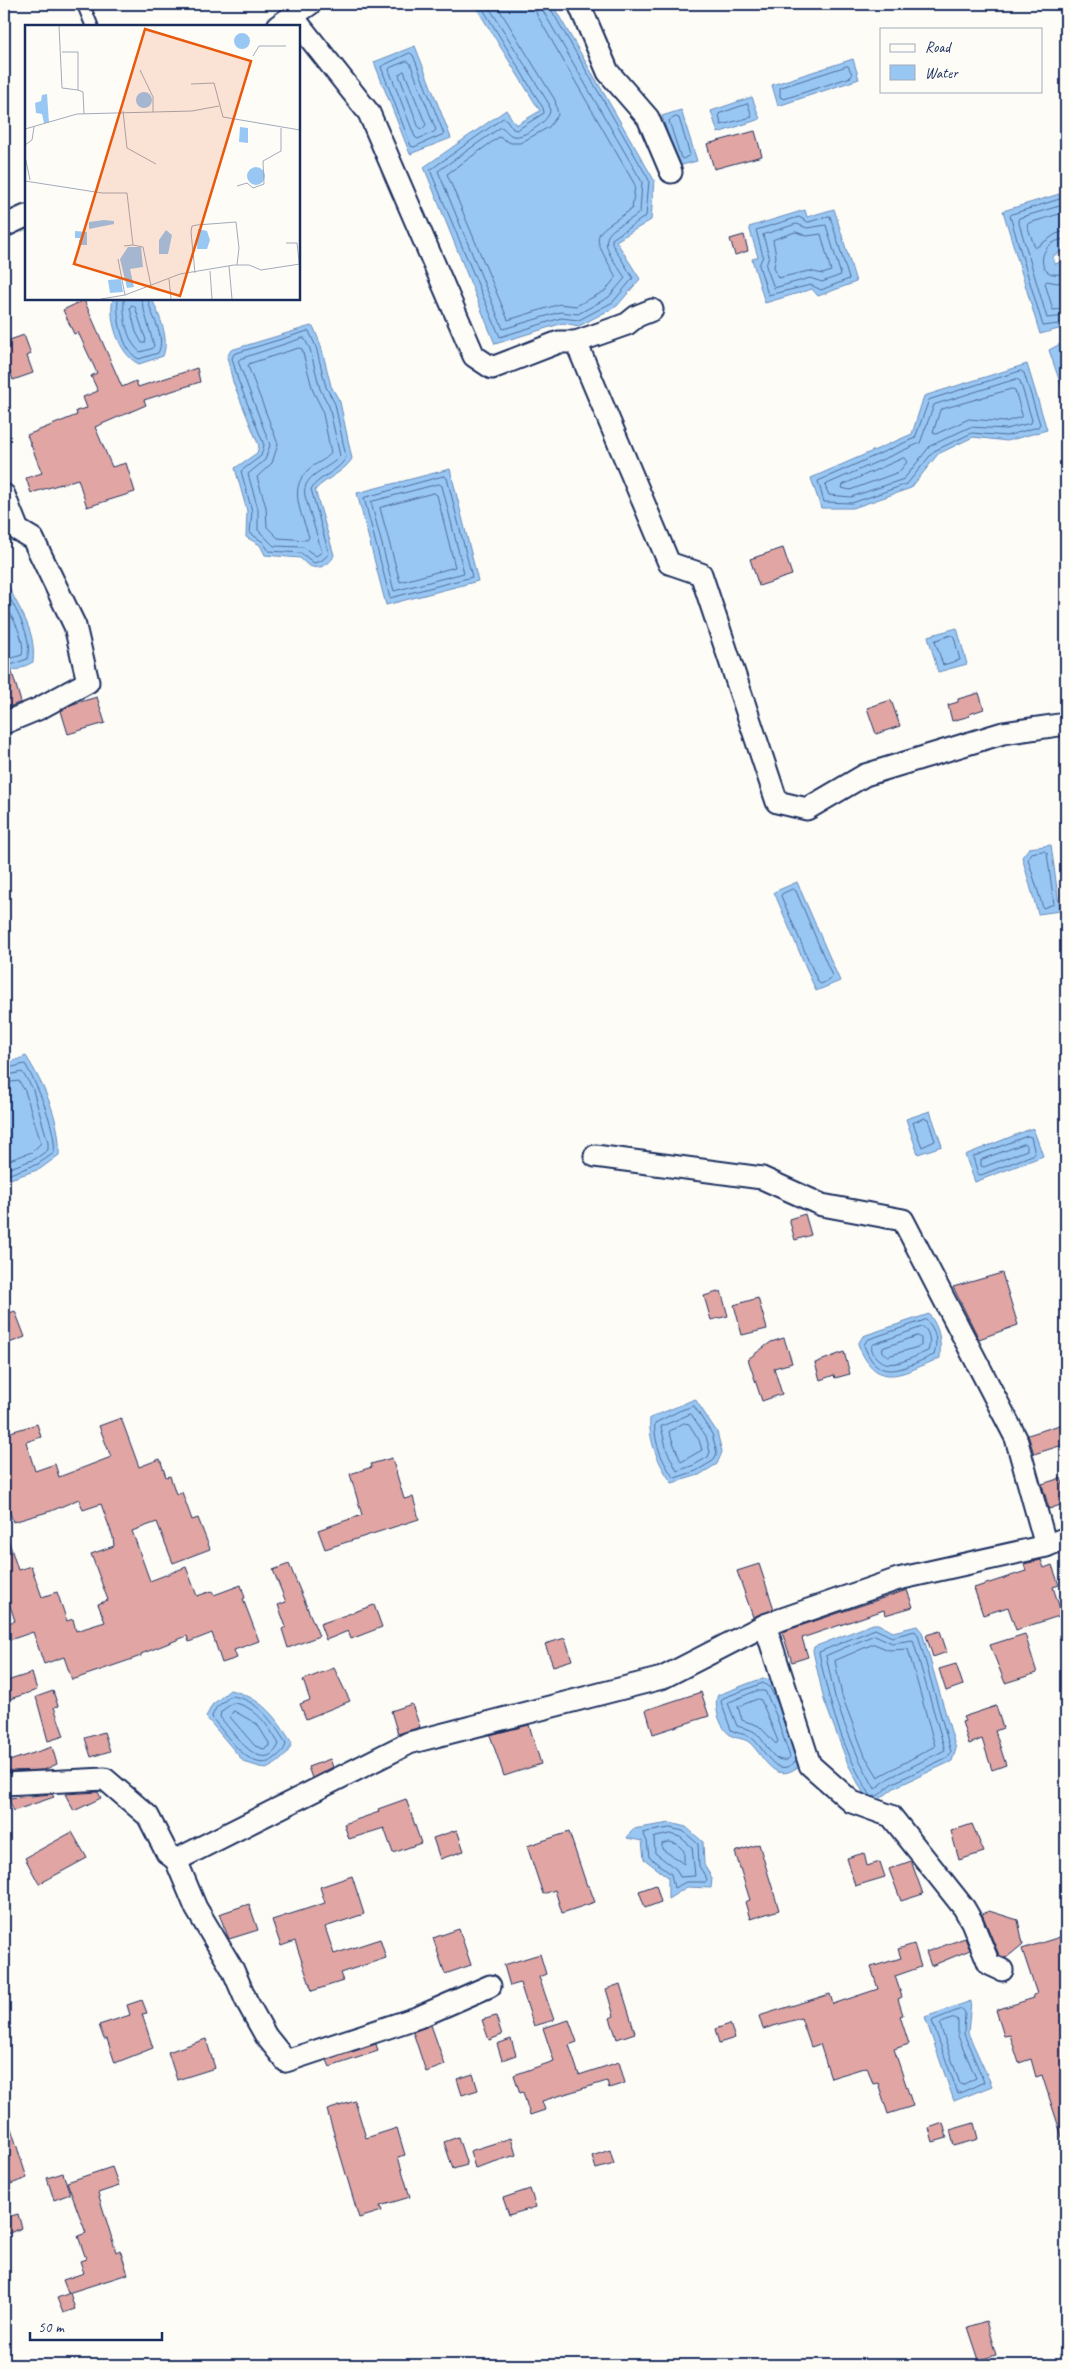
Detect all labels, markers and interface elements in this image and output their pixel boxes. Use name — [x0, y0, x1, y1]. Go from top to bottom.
inset map — [25, 25, 300, 300]
legend — [880, 28, 1042, 92]
text: Road — [925, 38, 952, 57]
text: Water — [925, 64, 959, 83]
scale bar — [30, 2309, 162, 2341]
text: 50 m — [38, 2318, 65, 2337]

